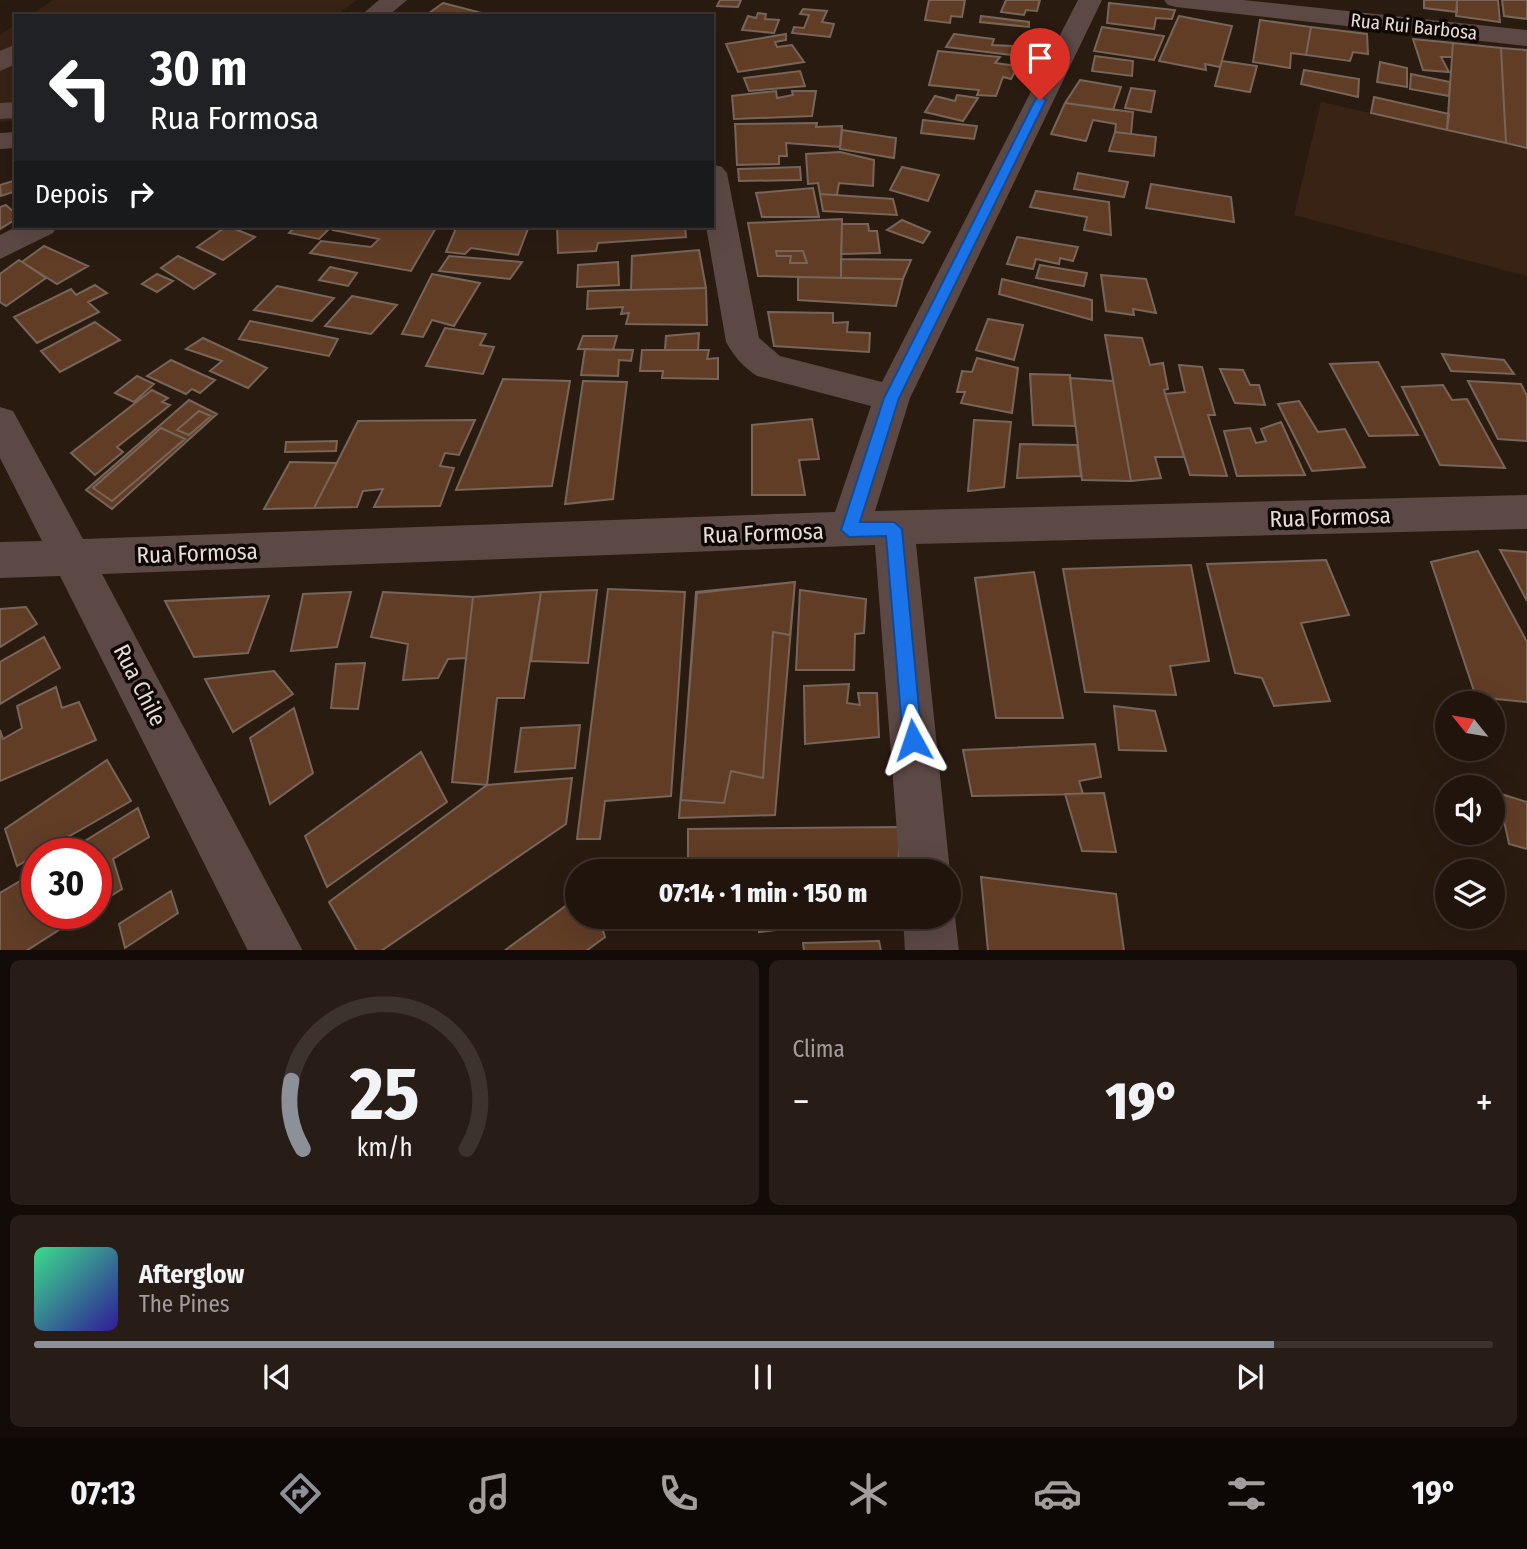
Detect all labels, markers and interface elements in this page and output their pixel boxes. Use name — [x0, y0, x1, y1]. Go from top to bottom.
street label: Rua Rui Barbosa — [1349, 8, 1478, 45]
pin — [1010, 28, 1070, 100]
text: 30 m — [150, 39, 248, 98]
icon: arrive — [1021, 39, 1059, 77]
icon: left — [35, 42, 126, 133]
text: Rua Formosa — [150, 99, 319, 137]
icon: right — [122, 175, 160, 213]
text: Depois — [35, 179, 108, 210]
street label: Rua Formosa — [1269, 501, 1391, 533]
street label: Rua Formosa — [702, 517, 824, 549]
street label: Rua Formosa — [136, 537, 258, 569]
street label: Rua Chile — [108, 639, 172, 731]
north arrow — [1435, 691, 1505, 761]
map controls — [1435, 691, 1505, 929]
position arrow — [876, 703, 950, 777]
button: sound — [1435, 775, 1505, 845]
speed limit sign: 30 — [21, 838, 112, 929]
button: layers — [1435, 859, 1505, 929]
text: 07:14 · 1 min · 150 m — [659, 878, 867, 909]
text: Clima — [793, 1035, 845, 1063]
text: 25 — [349, 1051, 419, 1138]
text: 19° — [1106, 1070, 1180, 1133]
text: − — [793, 1079, 810, 1125]
text: + — [1476, 1079, 1493, 1125]
text: km/h — [356, 1132, 412, 1162]
text: Afterglow — [139, 1259, 244, 1290]
text: The Pines — [139, 1290, 230, 1318]
icon: previous — [258, 1358, 296, 1396]
icon: pause — [744, 1358, 782, 1396]
icon: next — [1231, 1358, 1269, 1396]
icon: directions — [276, 1469, 325, 1518]
icon: music — [465, 1469, 514, 1518]
icon: phone — [654, 1469, 703, 1518]
icon: climate — [844, 1469, 893, 1518]
icon: car — [1033, 1469, 1082, 1518]
icon: filters — [1222, 1469, 1271, 1518]
text: 07:13 — [70, 1474, 136, 1512]
text: 19° — [1412, 1474, 1457, 1512]

